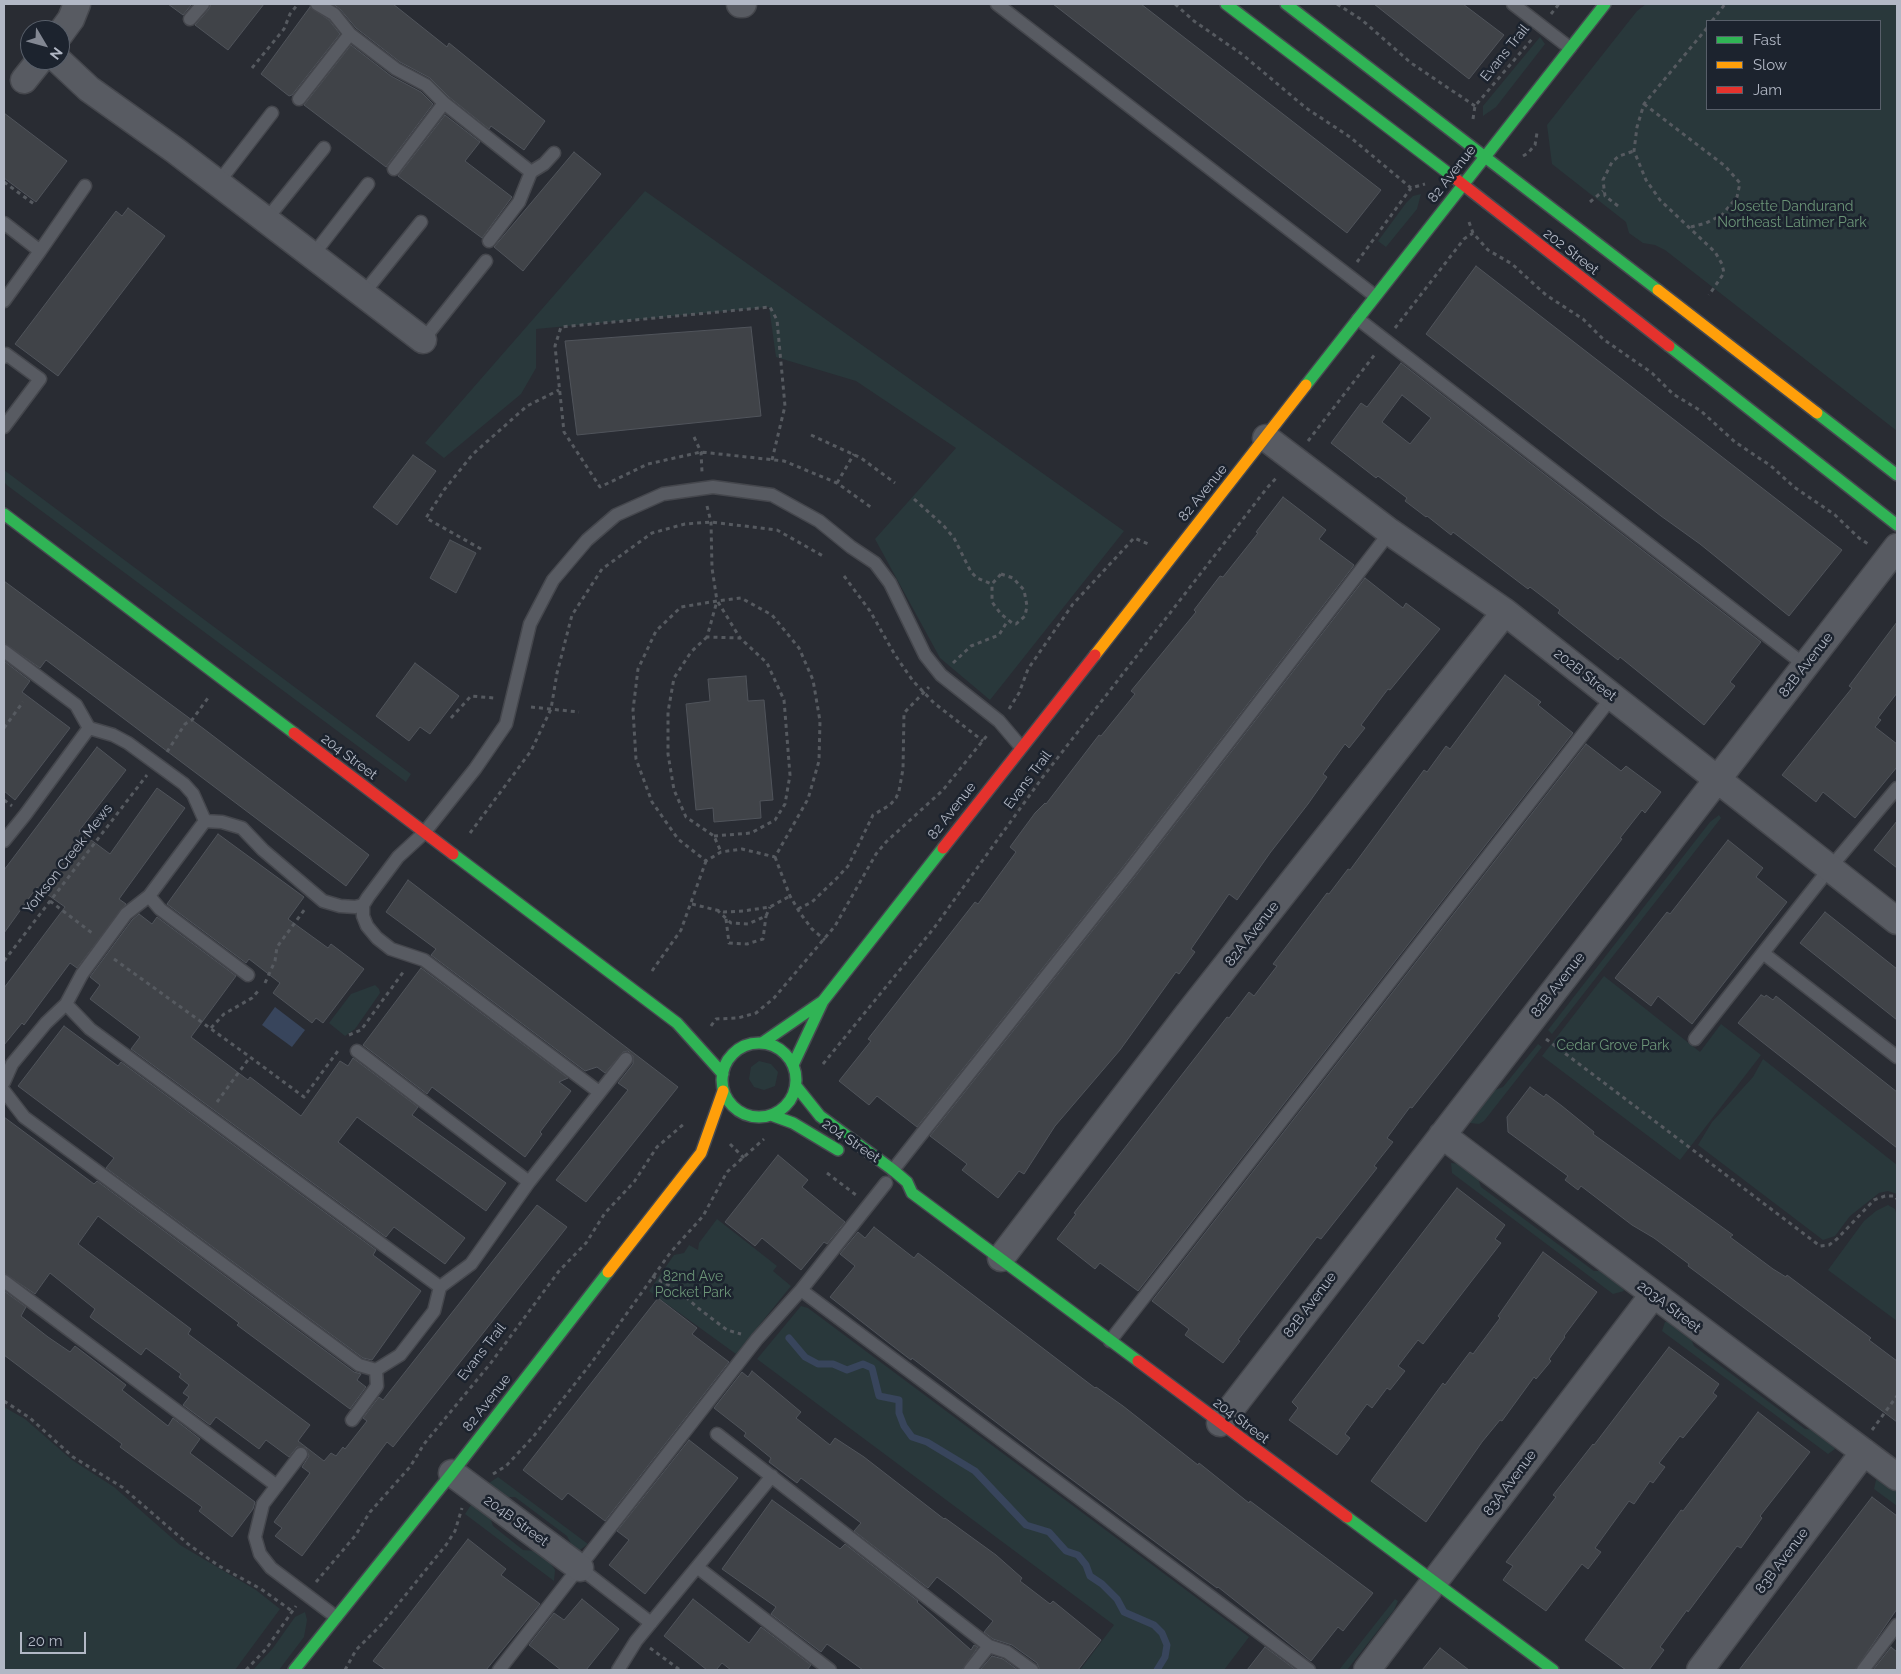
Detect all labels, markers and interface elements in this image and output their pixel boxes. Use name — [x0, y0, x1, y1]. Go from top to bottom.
north arrow — [20, 20, 70, 70]
legend — [1706, 20, 1881, 110]
street label: Evans Trail — [1477, 21, 1533, 85]
text: Fast — [1753, 31, 1781, 49]
text: N — [47, 44, 66, 63]
text: Slow — [1753, 56, 1787, 74]
text: Jam — [1753, 81, 1782, 99]
street label: 82 Avenue — [1424, 142, 1480, 206]
park label: Josette Dandurand Northeast Latimer Park — [1717, 199, 1867, 232]
street label: 202 Street — [1540, 225, 1602, 279]
street label: 82 Avenue — [1175, 461, 1231, 525]
street label: 82B Avenue — [1775, 629, 1837, 701]
street label: 202B Street — [1550, 645, 1620, 705]
street label: 204 Street — [318, 730, 380, 784]
street label: Evans Trail — [1001, 748, 1055, 812]
street label: 82 Avenue — [924, 779, 980, 843]
street label: Yorkson Creek Mews — [20, 801, 116, 917]
street label: 82A Avenue — [1221, 898, 1283, 970]
street label: 82B Avenue — [1527, 949, 1589, 1021]
park label: Cedar Grove Park — [1556, 1038, 1670, 1054]
street label: 204 Street — [819, 1116, 883, 1166]
park label: 82nd Ave Pocket Park — [655, 1269, 731, 1302]
street label: 82B Avenue — [1280, 1269, 1340, 1341]
street label: 203A Street — [1634, 1278, 1704, 1336]
street label: Evans Trail — [454, 1320, 510, 1384]
street label: 82 Avenue — [459, 1371, 515, 1435]
street label: 204 Street — [1210, 1394, 1272, 1448]
street label: 83A Avenue — [1480, 1447, 1540, 1519]
street label: 204B Street — [481, 1492, 551, 1550]
street label: 83B Avenue — [1752, 1525, 1812, 1597]
scale bar — [22, 1622, 89, 1654]
text: 20 m — [28, 1632, 63, 1650]

